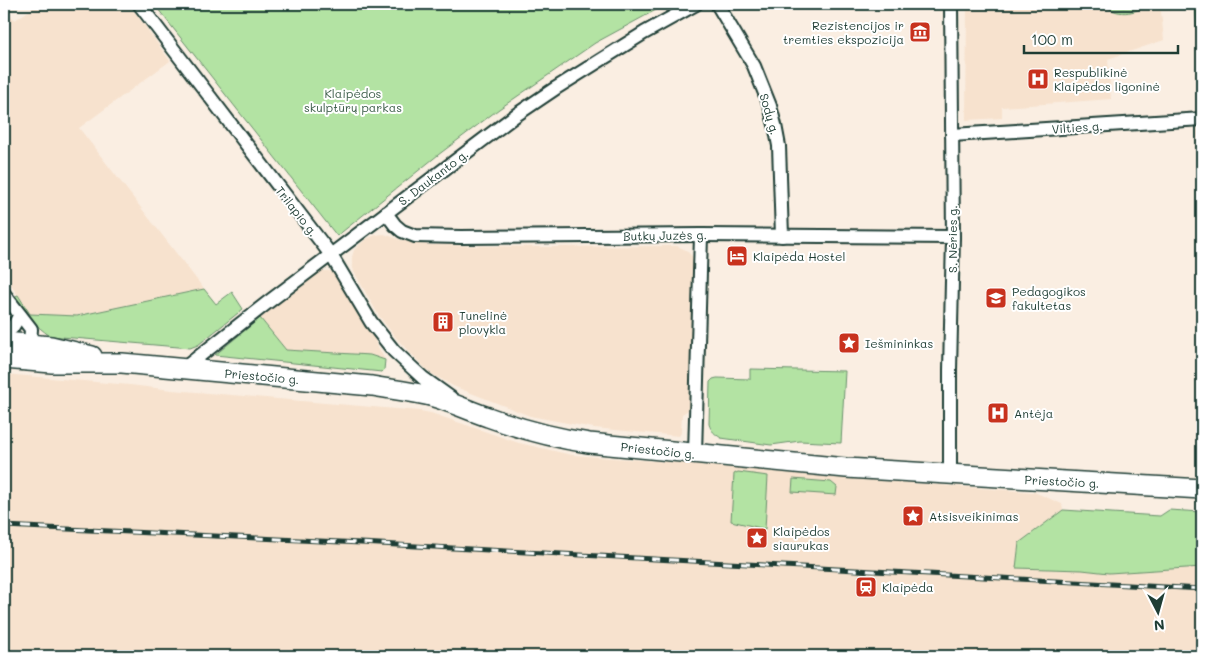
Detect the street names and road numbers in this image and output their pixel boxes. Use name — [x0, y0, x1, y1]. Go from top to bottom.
street label: Sodų g. — [756, 91, 784, 137]
street label: Vilties g. — [1051, 117, 1103, 137]
street label: S. Daukanto g. — [395, 145, 471, 209]
street label: Trilapio g. — [272, 183, 322, 239]
street label: S. Nėries g. — [944, 205, 960, 273]
street label: Butkų Juzės g. — [623, 226, 707, 244]
street label: Priestočio g. — [224, 365, 300, 387]
street label: Priestočio g. — [620, 438, 696, 462]
street label: Priestočio g. — [1024, 471, 1100, 491]

